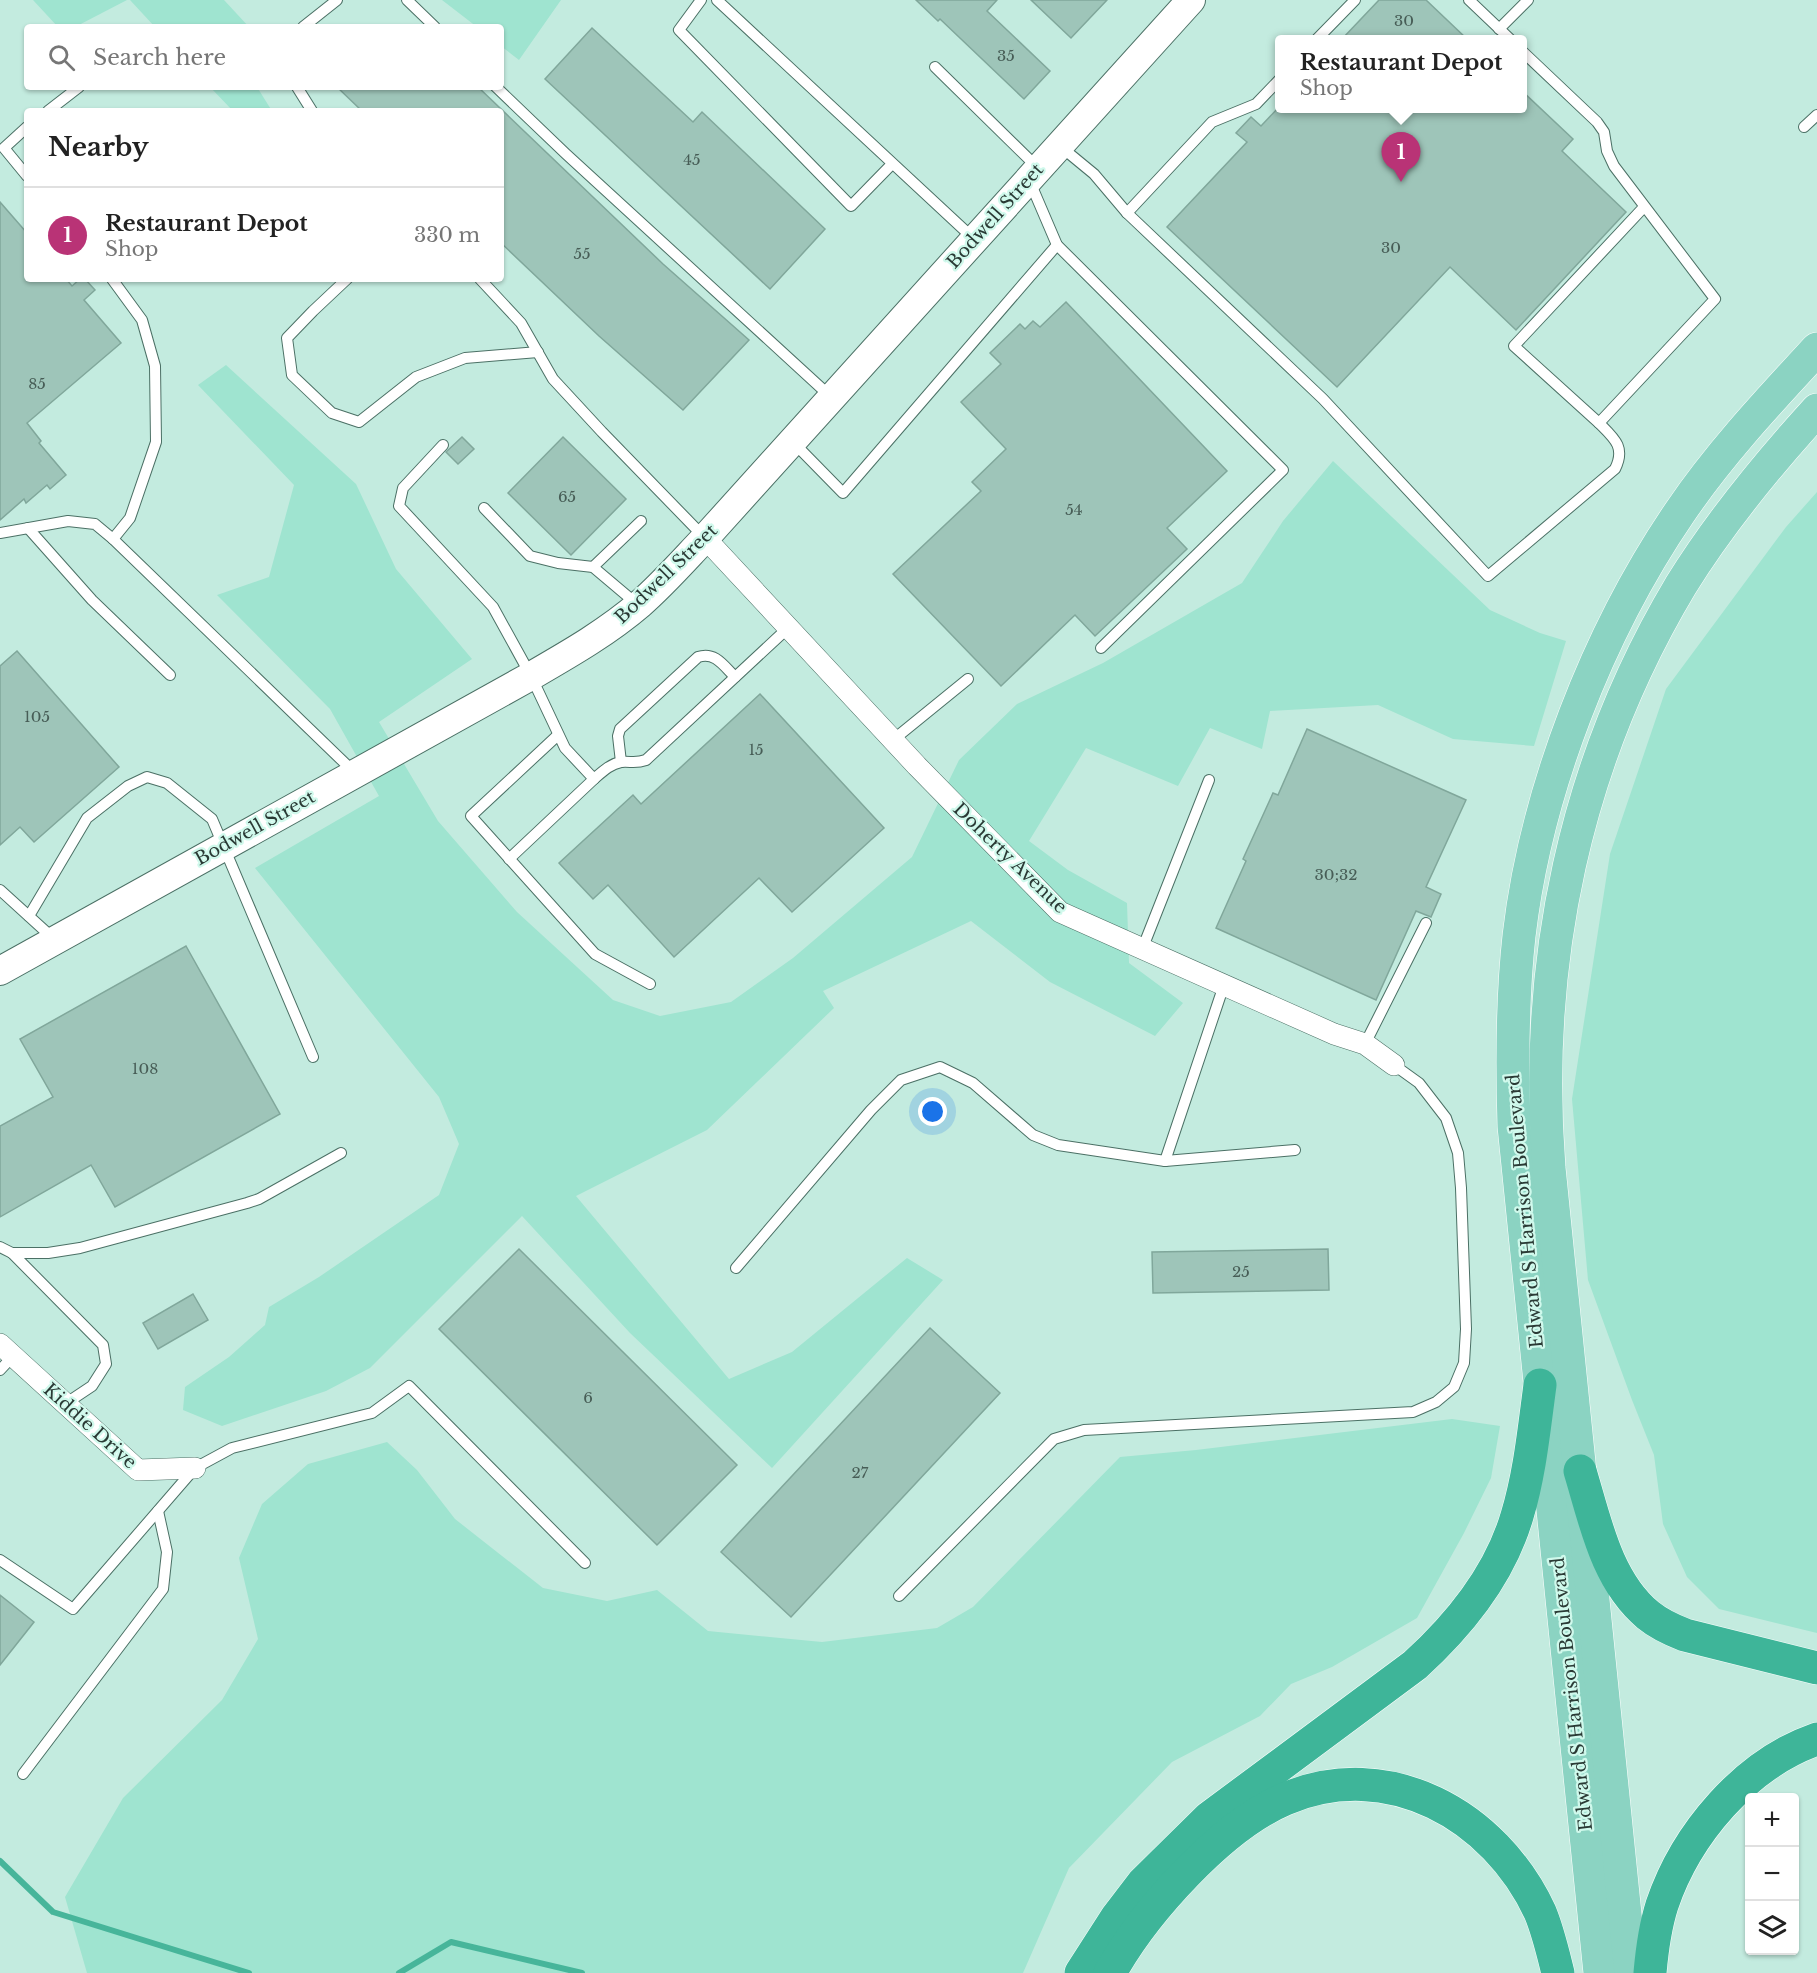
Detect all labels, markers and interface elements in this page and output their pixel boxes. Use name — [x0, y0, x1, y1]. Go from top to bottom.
house number: 30 — [1394, 11, 1414, 30]
search box — [24, 24, 504, 90]
popup — [1275, 35, 1527, 113]
icon: search — [45, 41, 78, 74]
text: Search here — [93, 44, 226, 71]
house number: 35 — [997, 46, 1015, 65]
text: Restaurant Depot — [1300, 49, 1502, 76]
text: Shop — [1300, 76, 1353, 100]
text: Nearby — [48, 131, 149, 163]
pin: 1 — [1382, 132, 1420, 182]
house number: 45 — [683, 150, 701, 169]
street label: Bodwell Street — [942, 159, 1048, 273]
text: Restaurant Depot — [105, 210, 308, 237]
text: 1 — [63, 223, 72, 247]
text: 330 m — [414, 223, 480, 247]
text: Shop — [105, 237, 158, 261]
house number: 30 — [1381, 238, 1401, 257]
house number: 55 — [573, 244, 591, 263]
house number: 85 — [28, 374, 46, 393]
house number: 65 — [558, 487, 576, 506]
house number: 54 — [1065, 500, 1083, 519]
street label: Bodwell Street — [610, 519, 722, 628]
house number: 105 — [24, 707, 50, 726]
house number: 15 — [748, 740, 764, 759]
street label: Bodwell Street — [191, 786, 319, 870]
street label: Doherty Avenue — [949, 798, 1071, 918]
house number: 30;32 — [1314, 865, 1358, 884]
house number: 108 — [132, 1059, 158, 1078]
street label: Edward S Harrison Boulevard — [1502, 1073, 1548, 1349]
your location — [918, 1097, 947, 1126]
house number: 25 — [1232, 1262, 1250, 1281]
street label: Kiddie Drive — [39, 1379, 141, 1473]
house number: 6 — [583, 1388, 593, 1407]
house number: 27 — [852, 1463, 869, 1482]
street label: Edward S Harrison Boulevard — [1547, 1556, 1597, 1832]
map controls — [1745, 1793, 1799, 1955]
button: + — [1745, 1793, 1799, 1847]
button: − — [1745, 1847, 1799, 1901]
button: layers — [1745, 1901, 1799, 1955]

